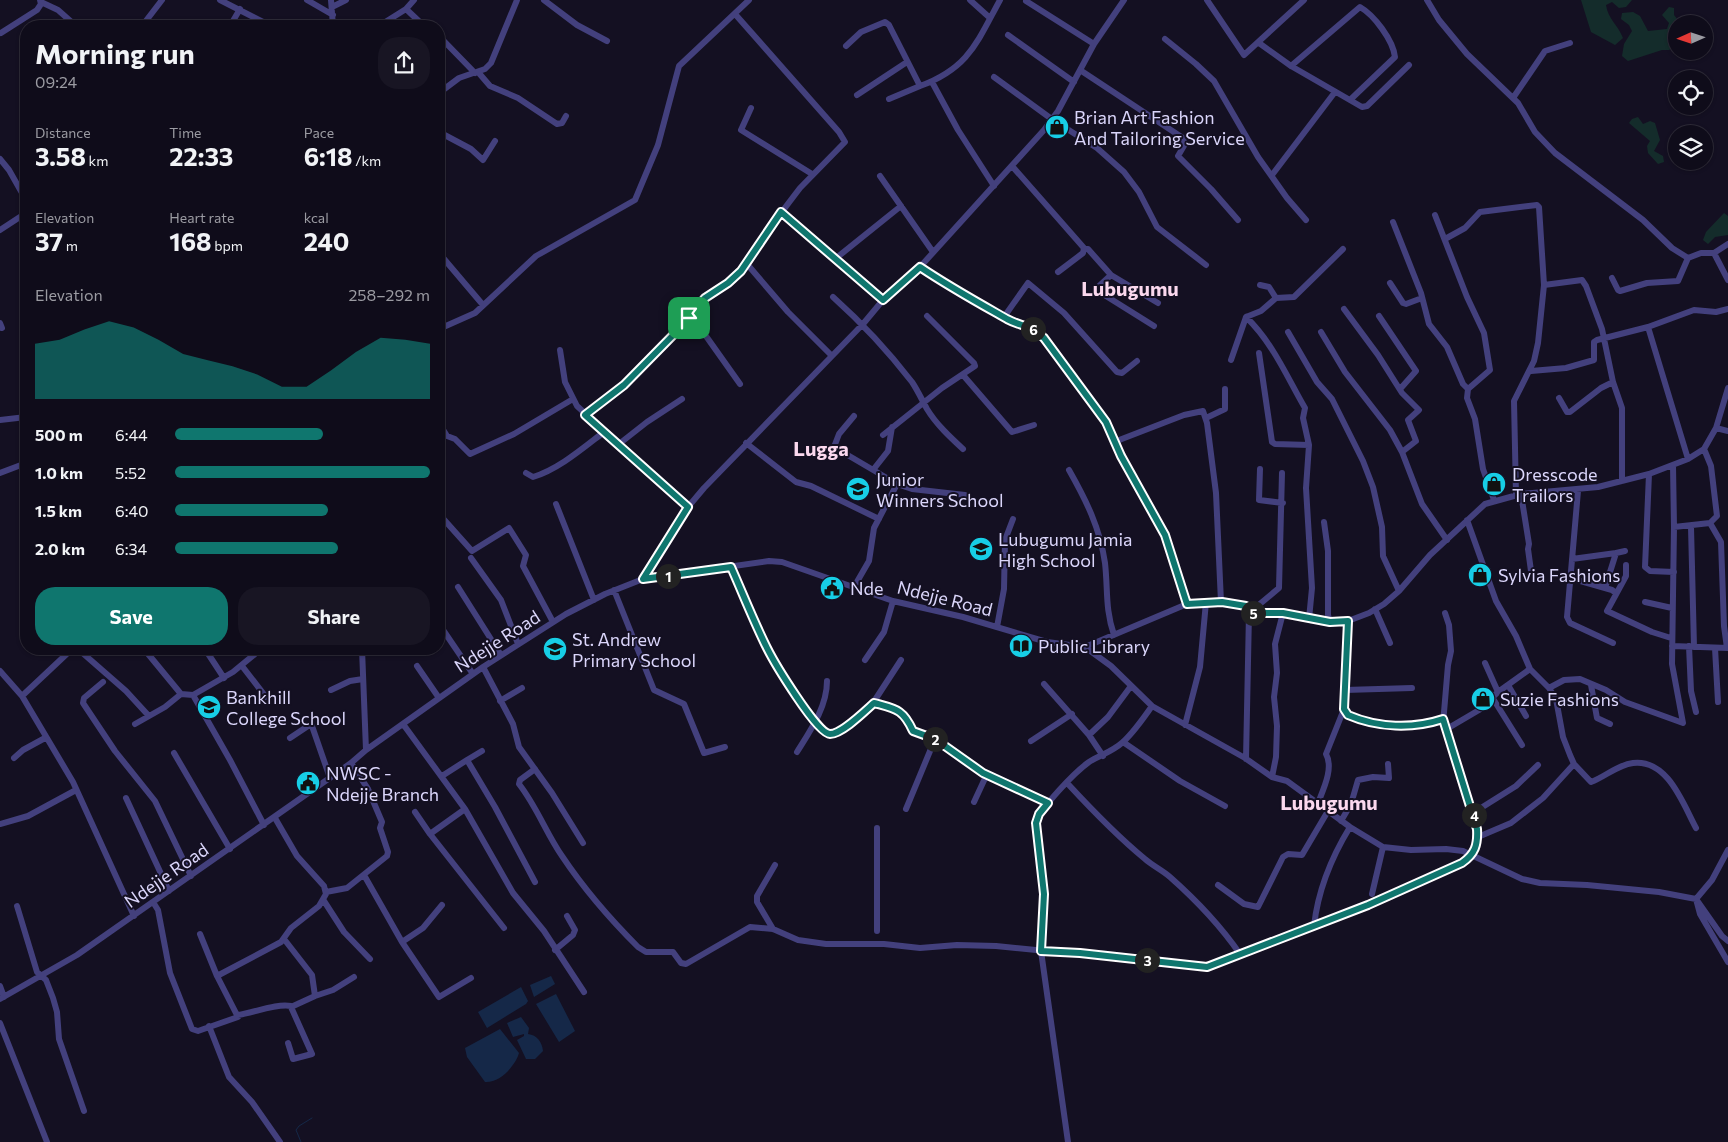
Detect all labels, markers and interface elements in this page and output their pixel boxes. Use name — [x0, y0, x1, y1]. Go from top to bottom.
north arrow — [1668, 15, 1712, 60]
map controls — [1668, 15, 1713, 170]
text: Morning run — [35, 36, 195, 70]
button: share — [378, 37, 430, 89]
button: locate — [1668, 70, 1713, 115]
text: 09:24 — [35, 72, 77, 91]
place label: Brian Art Fashion And Tailoring Service — [1074, 106, 1245, 149]
shop icon: Brian Art Fashion And Tailoring Service — [1044, 114, 1070, 140]
text: Distance — [35, 124, 91, 141]
text: Time — [169, 124, 202, 141]
text: Pace — [304, 124, 334, 141]
button: layers — [1668, 125, 1713, 170]
text: 3.58 — [35, 141, 86, 171]
text: 22:33 — [169, 141, 233, 171]
text: 6:18 — [304, 141, 352, 171]
text: km — [86, 152, 108, 169]
text: /km — [352, 152, 381, 169]
text: Elevation — [35, 209, 94, 226]
text: Heart rate — [169, 209, 234, 226]
text: kcal — [304, 209, 329, 226]
text: 37 — [35, 226, 63, 256]
text: 168 — [169, 226, 212, 256]
text: 240 — [304, 226, 350, 256]
text: m — [63, 237, 78, 254]
text: bpm — [212, 237, 243, 254]
district label: Lubugumu — [1081, 276, 1179, 300]
text: Elevation — [35, 285, 103, 304]
text: 258–292 m — [348, 285, 430, 304]
pin — [668, 297, 710, 339]
icon: arrive — [675, 304, 703, 332]
pin: 6 — [1020, 316, 1046, 342]
text: 6 — [1029, 321, 1038, 338]
text: 500 m — [35, 425, 83, 444]
text: 6:44 — [115, 425, 148, 444]
district label: Lugga — [793, 436, 849, 460]
text: 1.0 km — [35, 463, 83, 482]
text: 5:52 — [115, 463, 146, 482]
place label: Dresscode Trailors — [1512, 463, 1598, 506]
place label: Junior Winners School — [876, 468, 1003, 511]
shop icon: Dresscode Trailors — [1481, 471, 1507, 497]
school or university icon: Junior Winners School — [845, 476, 871, 502]
text: 1.5 km — [35, 501, 82, 520]
text: 6:40 — [115, 501, 149, 520]
place label: Lubugumu Jamia High School — [998, 528, 1132, 571]
school or university icon: Lubugumu Jamia High School — [968, 536, 994, 562]
text: 2.0 km — [35, 539, 85, 558]
text: 6:34 — [115, 539, 147, 558]
shop icon: Sylvia Fashions — [1467, 562, 1493, 588]
pin: 1 — [656, 564, 680, 588]
place label: Sylvia Fashions — [1498, 564, 1621, 586]
text: 1 — [665, 568, 672, 585]
public building icon: Nde — [819, 575, 845, 601]
street label: Ndejje Road — [895, 576, 995, 620]
place label: Nde — [850, 577, 883, 599]
button: Save — [35, 587, 228, 645]
button: Share — [238, 587, 430, 645]
pin: 5 — [1240, 600, 1266, 626]
street label: Ndejje Road — [450, 605, 544, 677]
text: 5 — [1249, 605, 1258, 622]
place label: St. Andrew Primary School — [572, 628, 696, 671]
library icon: Public Library — [1008, 633, 1034, 659]
place label: Public Library — [1038, 635, 1150, 657]
school or university icon: St. Andrew Primary School — [542, 636, 568, 662]
place label: Bankhill College School — [226, 686, 346, 729]
shop icon: Suzie Fashions — [1470, 686, 1496, 712]
place label: Suzie Fashions — [1500, 688, 1619, 710]
school or university icon: Bankhill College School — [196, 694, 222, 720]
pin: 2 — [922, 726, 948, 752]
text: 2 — [932, 731, 939, 748]
place label: NWSC - Ndejje Branch — [326, 762, 439, 805]
public building icon: NWSC - Ndejje Branch — [295, 770, 321, 796]
district label: Lubugumu — [1280, 790, 1378, 814]
pin: 4 — [1462, 802, 1486, 828]
text: 4 — [1470, 807, 1479, 824]
street label: Ndejje Road — [120, 838, 212, 912]
pin: 3 — [1134, 948, 1160, 972]
text: 3 — [1143, 952, 1152, 969]

